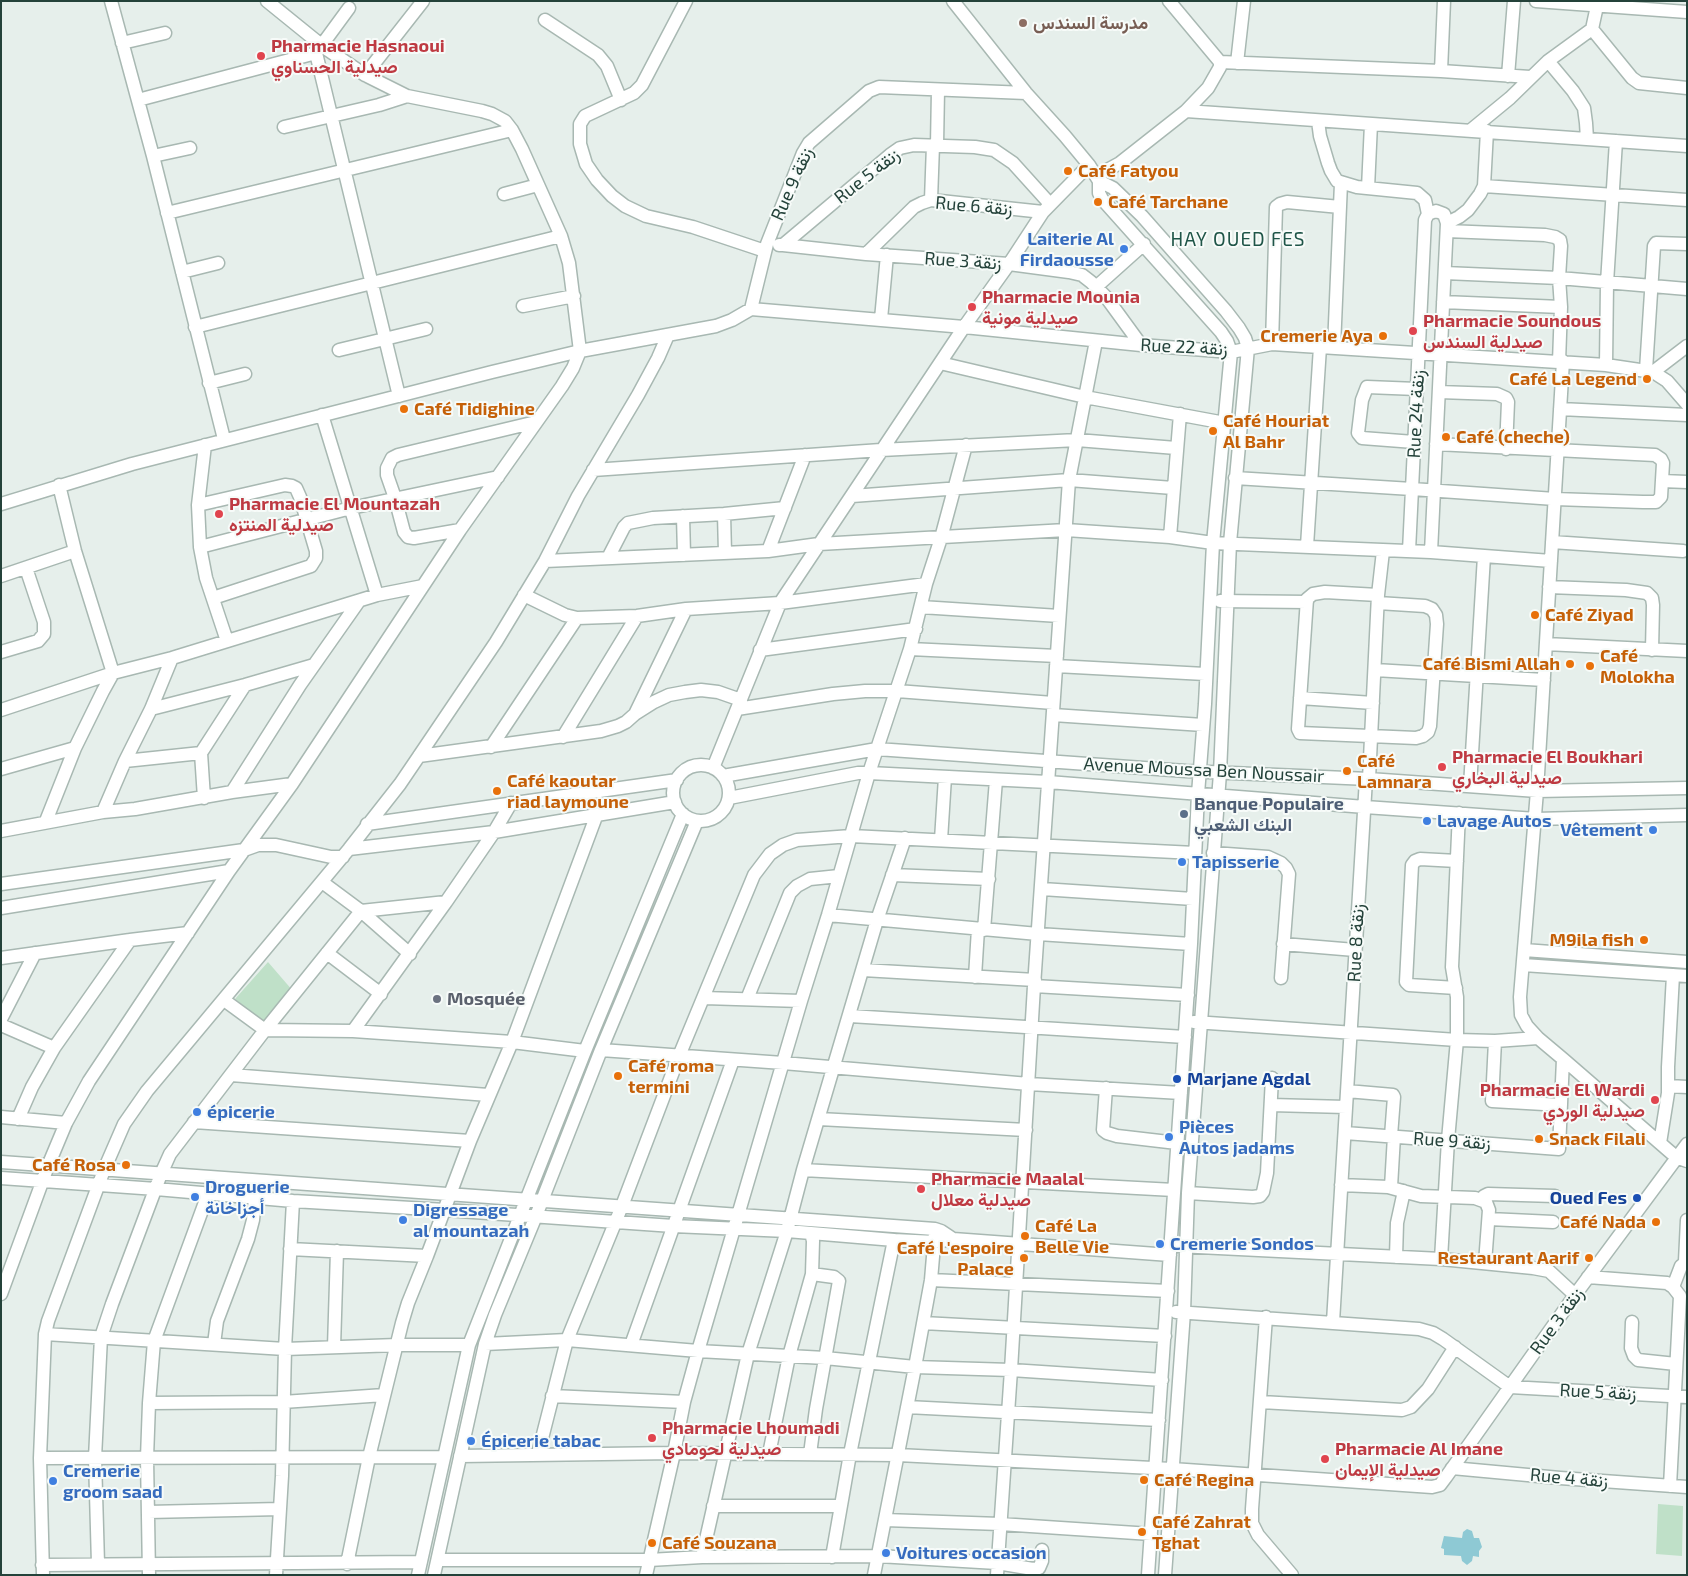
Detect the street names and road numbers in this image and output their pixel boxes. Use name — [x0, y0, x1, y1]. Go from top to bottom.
street label: Rue 9 زنقة — [766, 144, 818, 224]
street label: Rue 5 زنقة — [830, 144, 904, 208]
street label: Rue 6 زنقة — [934, 192, 1014, 220]
street label: Rue 3 زنقة — [924, 248, 1002, 274]
street label: Rue 22 زنقة — [1140, 334, 1228, 360]
street label: Rue 24 زنقة — [1403, 369, 1429, 459]
street label: Avenue Moussa Ben Noussair — [1083, 753, 1325, 787]
street label: Rue 8 زنقة — [1343, 903, 1369, 983]
street label: Rue 9 زنقة — [1412, 1128, 1492, 1154]
street label: Rue 3 زنقة — [1526, 1283, 1588, 1359]
street label: Rue 5 زنقة — [1559, 1379, 1637, 1405]
street label: Rue 4 زنقة — [1529, 1464, 1609, 1492]

